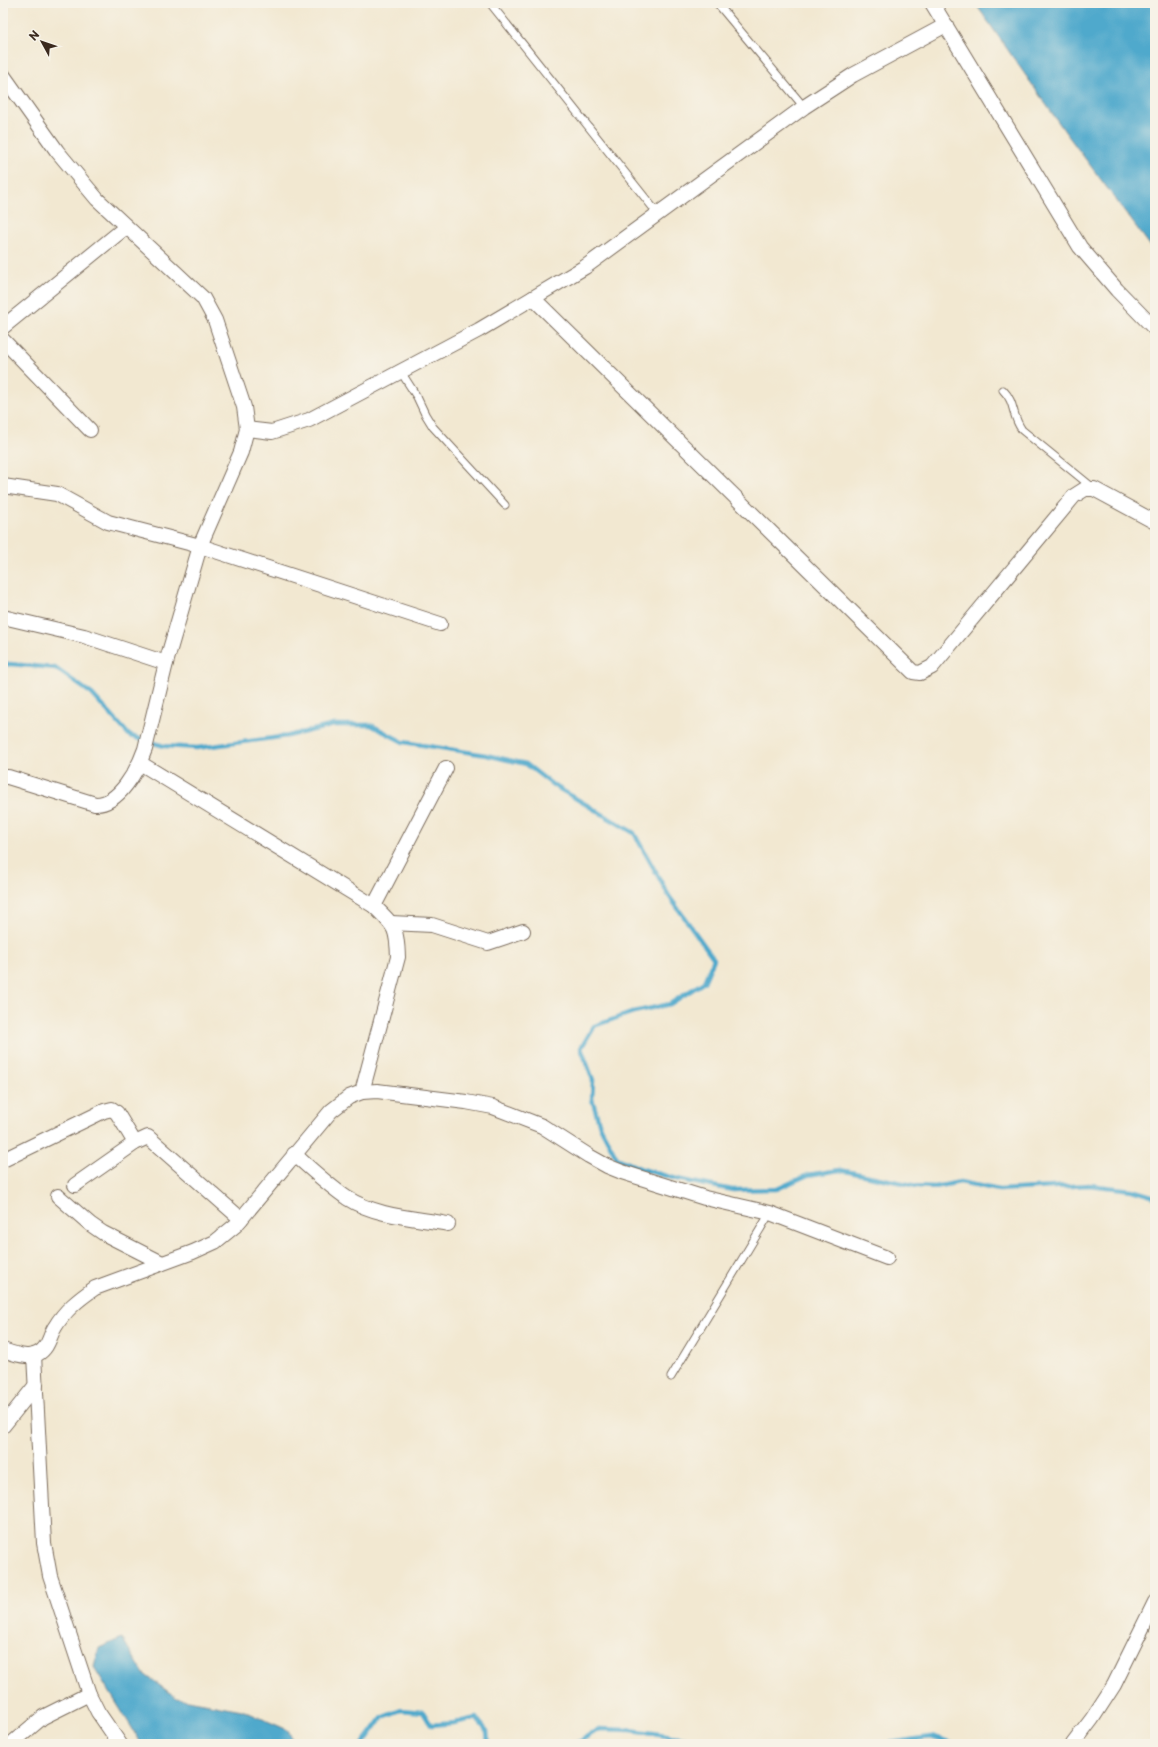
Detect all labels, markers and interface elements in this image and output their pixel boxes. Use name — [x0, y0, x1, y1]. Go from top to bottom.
north arrow — [22, 22, 62, 62]
text: N — [25, 26, 43, 44]

